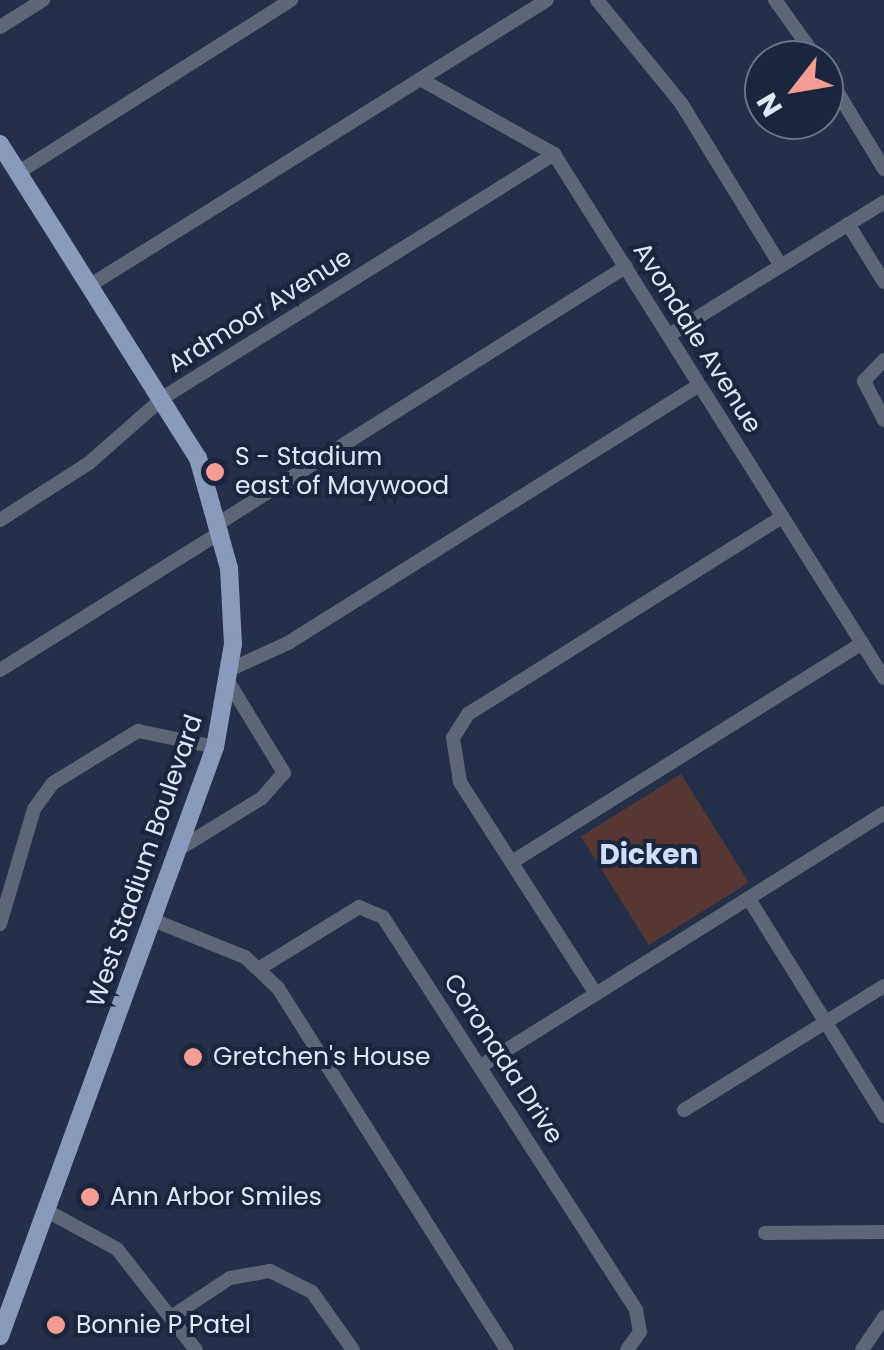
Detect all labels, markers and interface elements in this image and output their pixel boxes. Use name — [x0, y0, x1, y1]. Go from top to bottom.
north arrow — [744, 40, 844, 140]
text: N — [747, 86, 792, 124]
street label: Avondale Avenue — [626, 237, 768, 439]
street label: Ardmoor Avenue — [163, 242, 357, 380]
place label: S - Stadium east of Maywood — [235, 443, 449, 502]
marker: S - Stadium east of Maywood — [204, 461, 226, 483]
street label: West Stadium Boulevard — [81, 711, 209, 1011]
district label: Dicken — [600, 838, 698, 872]
street label: Coronada Drive — [437, 968, 569, 1150]
place label: Gretchen's House — [213, 1042, 431, 1072]
marker: Gretchen's House — [182, 1046, 204, 1068]
place label: Ann Arbor Smiles — [110, 1182, 322, 1212]
marker: Ann Arbor Smiles — [79, 1186, 101, 1208]
place label: Bonnie P Patel — [76, 1310, 251, 1340]
marker: Bonnie P Patel — [45, 1314, 67, 1336]

